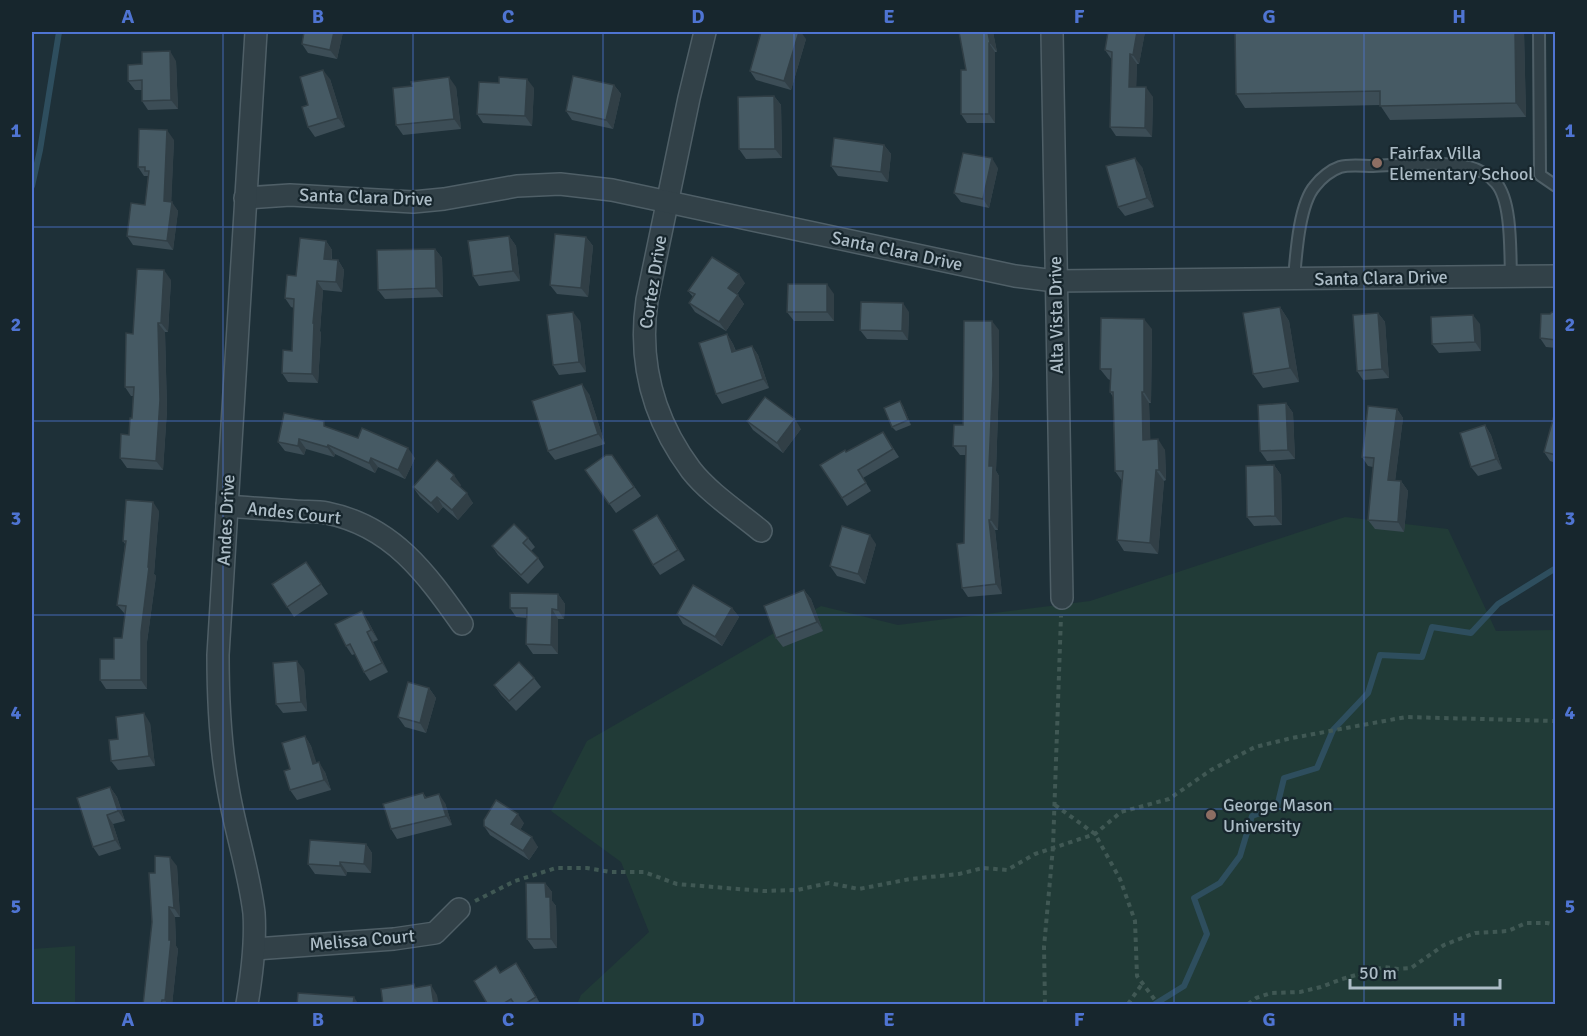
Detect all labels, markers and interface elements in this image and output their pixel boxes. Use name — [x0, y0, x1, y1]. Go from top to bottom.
text: A — [122, 4, 135, 29]
text: B — [312, 4, 324, 29]
text: C — [502, 4, 514, 29]
text: D — [691, 4, 705, 29]
text: E — [883, 4, 895, 29]
text: F — [1074, 4, 1085, 29]
text: G — [1262, 4, 1276, 29]
text: H — [1452, 4, 1466, 29]
text: 1 — [11, 118, 22, 143]
text: 1 — [1565, 118, 1576, 143]
place label: Fairfax Villa Elementary School — [1389, 142, 1534, 185]
marker: Fairfax Villa Elementary School — [1370, 156, 1384, 170]
street label: Santa Clara Drive — [299, 184, 433, 210]
street label: Santa Clara Drive — [829, 226, 965, 276]
street label: Cortez Drive — [635, 234, 671, 330]
street label: Alta Vista Drive — [1044, 256, 1068, 374]
street label: Santa Clara Drive — [1314, 266, 1448, 290]
text: 2 — [11, 312, 21, 337]
text: 2 — [1565, 312, 1575, 337]
street label: Andes Drive — [213, 474, 239, 566]
street label: Andes Court — [246, 497, 342, 529]
text: 3 — [11, 506, 21, 531]
text: 3 — [1565, 506, 1575, 531]
text: 4 — [11, 700, 22, 725]
text: 4 — [1565, 700, 1576, 725]
place label: George Mason University — [1223, 794, 1333, 837]
marker: George Mason University — [1204, 808, 1218, 822]
text: 5 — [11, 894, 21, 919]
text: 5 — [1565, 894, 1575, 919]
street label: Melissa Court — [308, 924, 416, 956]
scale bar — [1350, 952, 1500, 990]
text: 50 m — [1359, 962, 1397, 984]
text: A — [122, 1007, 135, 1032]
text: B — [312, 1007, 324, 1032]
text: C — [502, 1007, 514, 1032]
text: D — [691, 1007, 705, 1032]
text: E — [883, 1007, 895, 1032]
text: F — [1074, 1007, 1085, 1032]
text: G — [1262, 1007, 1276, 1032]
text: H — [1452, 1007, 1466, 1032]

